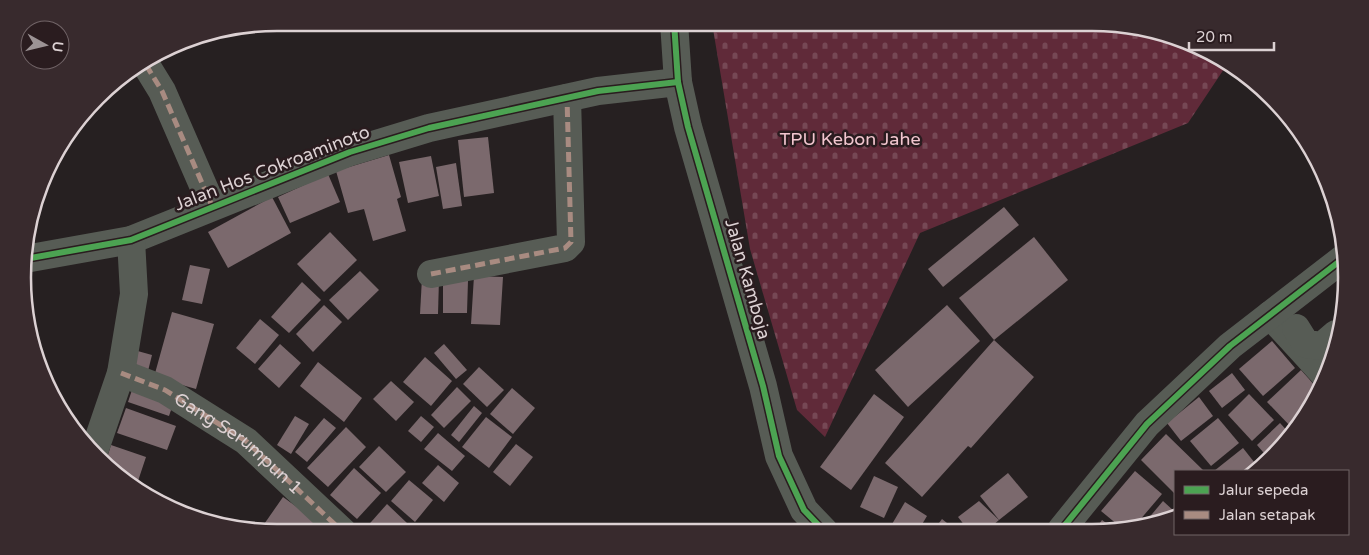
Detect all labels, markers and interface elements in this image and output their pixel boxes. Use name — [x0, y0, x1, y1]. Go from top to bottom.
north arrow — [20, 20, 70, 70]
scale bar — [1189, 20, 1274, 52]
text: 20 m — [1196, 28, 1233, 46]
text: U — [48, 40, 67, 53]
street label: Jalan Hos Cokroaminoto — [171, 121, 373, 215]
park label: TPU Kebon Jahe — [779, 128, 921, 150]
street label: Jalan Kamboja — [720, 216, 776, 342]
street label: Gang Serumpun 1 — [170, 388, 307, 499]
legend — [1174, 470, 1349, 535]
text: Jalur sepeda — [1219, 481, 1308, 499]
text: Jalan setapak — [1219, 506, 1316, 524]

